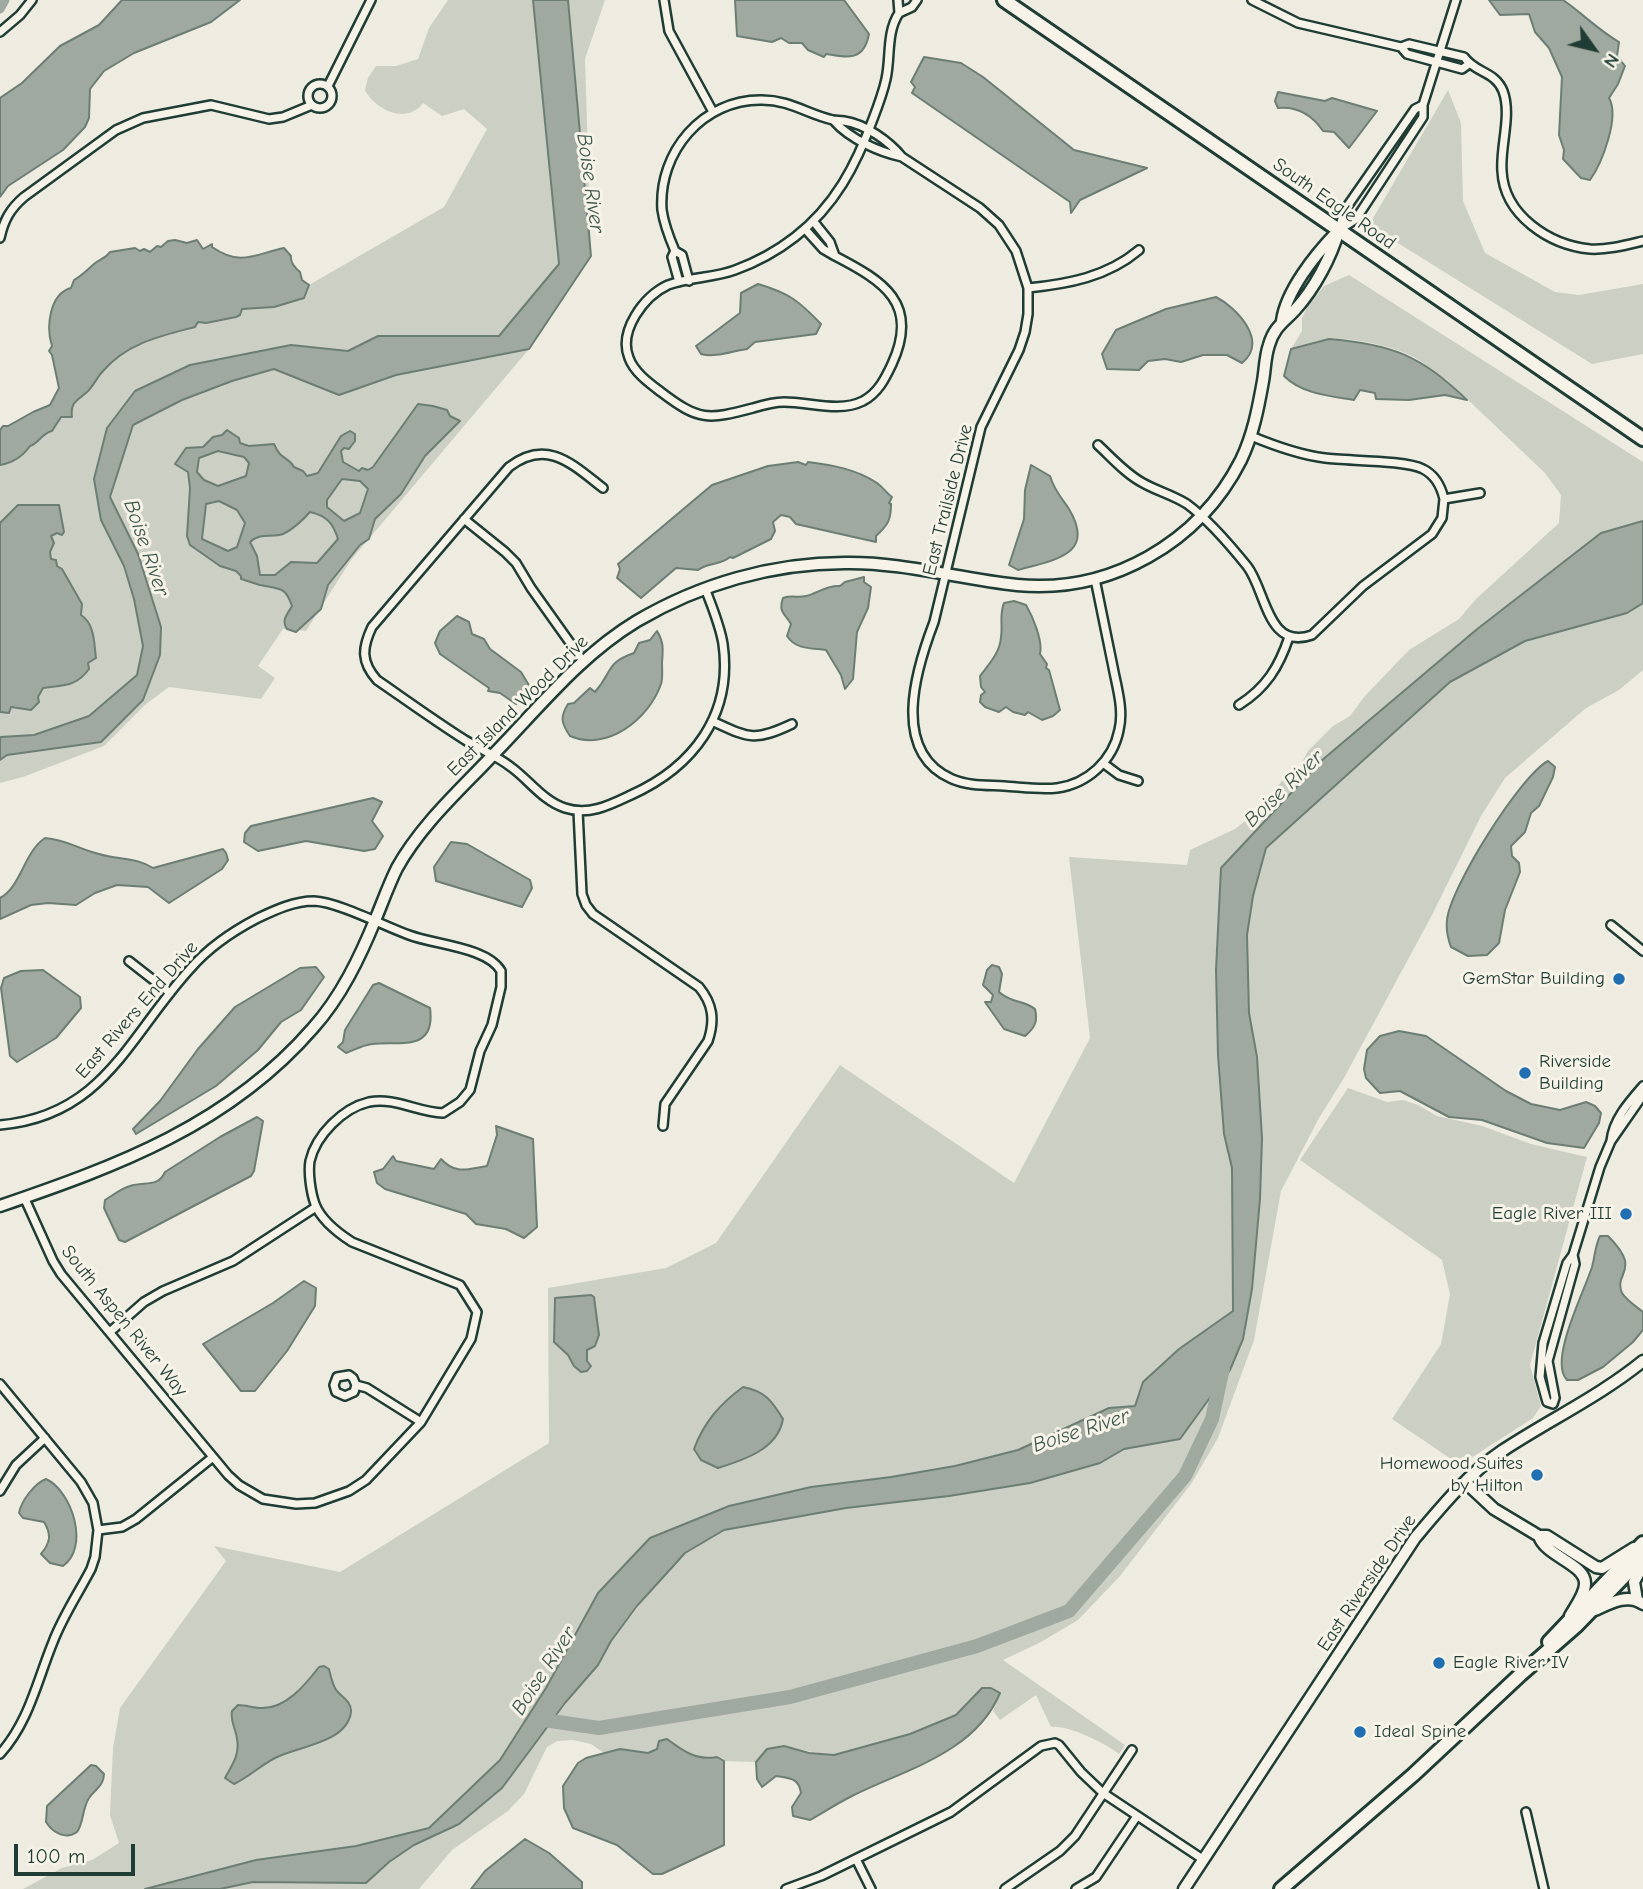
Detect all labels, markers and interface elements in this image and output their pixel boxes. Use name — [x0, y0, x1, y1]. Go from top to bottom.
north arrow — [1559, 14, 1629, 84]
text: N — [1599, 49, 1624, 72]
water label: Boise River — [571, 132, 609, 234]
street label: South Eagle Road — [1268, 153, 1400, 255]
street label: East Trailside Drive — [918, 422, 978, 578]
water label: Boise River — [118, 497, 174, 599]
street label: East Island Wood Drive — [443, 631, 593, 781]
water label: Boise River — [1239, 745, 1329, 833]
street label: East Rivers End Drive — [71, 937, 203, 1083]
place label: GemStar Building — [1462, 968, 1605, 990]
marker: GemStar Building — [1611, 971, 1627, 987]
place label: Riverside Building — [1539, 1051, 1611, 1095]
marker: Riverside Building — [1517, 1065, 1533, 1081]
place label: Eagle River III — [1492, 1203, 1612, 1225]
marker: Eagle River III — [1618, 1206, 1634, 1222]
street label: South Aspen River Way — [56, 1241, 192, 1401]
water label: Boise River — [1030, 1404, 1132, 1458]
place label: Homewood Suites by Hilton — [1380, 1453, 1523, 1497]
marker: Homewood Suites by Hilton — [1529, 1467, 1545, 1483]
street label: East Riverside Drive — [1313, 1510, 1421, 1656]
water label: Boise River — [506, 1622, 582, 1720]
place label: Eagle River IV — [1453, 1652, 1569, 1674]
marker: Eagle River IV — [1431, 1655, 1447, 1671]
place label: Ideal Spine — [1374, 1721, 1466, 1743]
marker: Ideal Spine — [1352, 1724, 1368, 1740]
scale bar — [18, 1829, 138, 1873]
text: 100 m — [27, 1844, 85, 1868]

